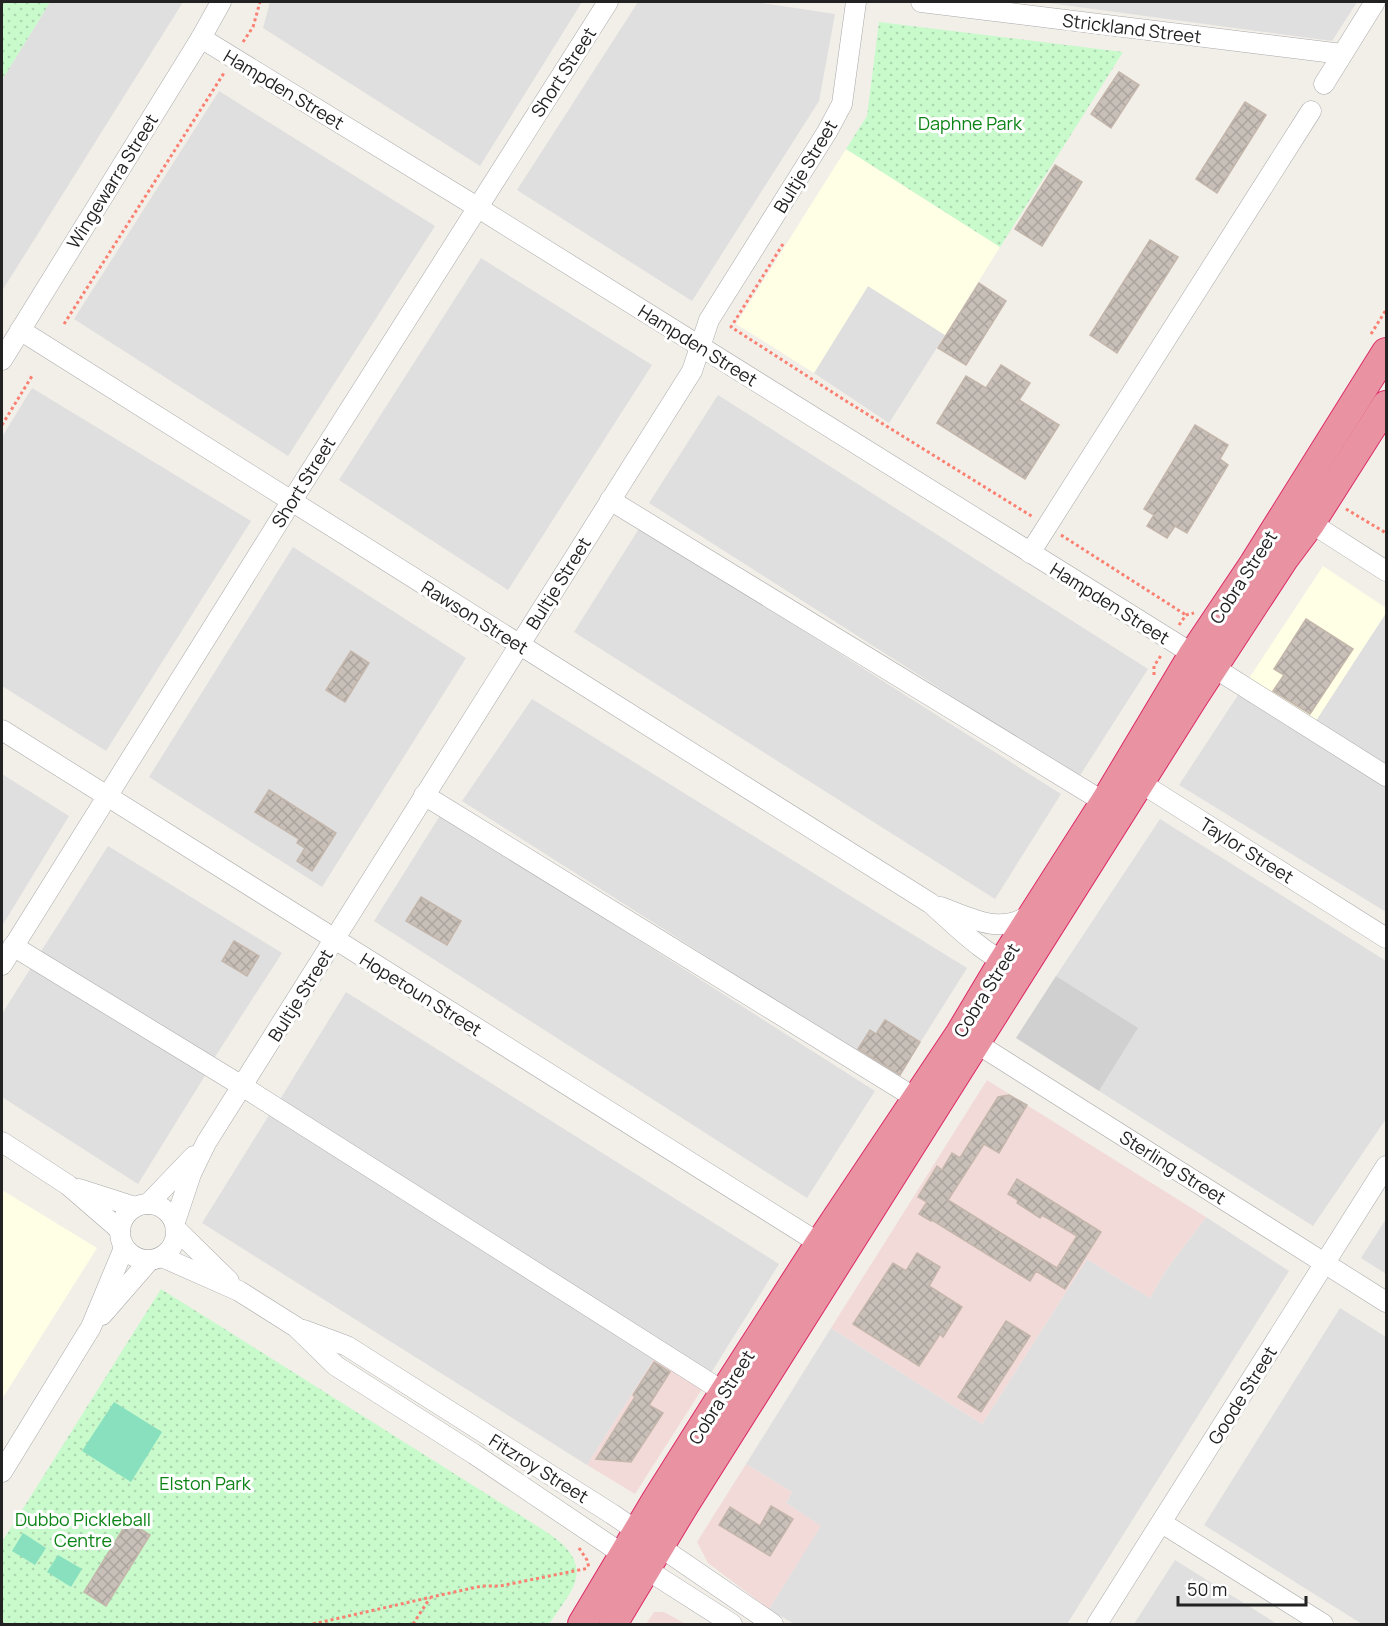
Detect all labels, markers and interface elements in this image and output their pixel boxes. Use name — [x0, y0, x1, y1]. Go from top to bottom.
street label: Strickland Street — [1061, 8, 1203, 48]
street label: Short Street — [525, 22, 601, 122]
street label: Hampden Street — [219, 44, 349, 134]
street label: Wingewarra Street — [61, 109, 163, 253]
park label: Daphne Park — [918, 111, 1023, 135]
street label: Bultje Street — [768, 115, 842, 217]
street label: Hampden Street — [634, 299, 762, 391]
street label: Short Street — [266, 432, 340, 532]
street label: Cobra Street — [1204, 526, 1282, 628]
street label: Bultje Street — [520, 532, 596, 634]
street label: Hampden Street — [1046, 557, 1174, 649]
street label: Rawson Street — [417, 575, 533, 659]
street label: Taylor Street — [1196, 812, 1298, 888]
street label: Cobra Street — [948, 938, 1024, 1042]
street label: Bultje Street — [262, 944, 338, 1046]
street label: Hopetoun Street — [355, 947, 487, 1041]
street label: Sterling Street — [1115, 1125, 1231, 1209]
street label: Goode Street — [1202, 1341, 1282, 1449]
street label: Cobra Street — [683, 1345, 759, 1449]
street label: Fitzroy Street — [485, 1428, 593, 1508]
park label: Elston Park — [159, 1471, 252, 1495]
park label: Dubbo Pickleball Centre — [15, 1507, 151, 1552]
scale bar — [1178, 1569, 1306, 1607]
text: 50 m — [1187, 1577, 1227, 1601]

